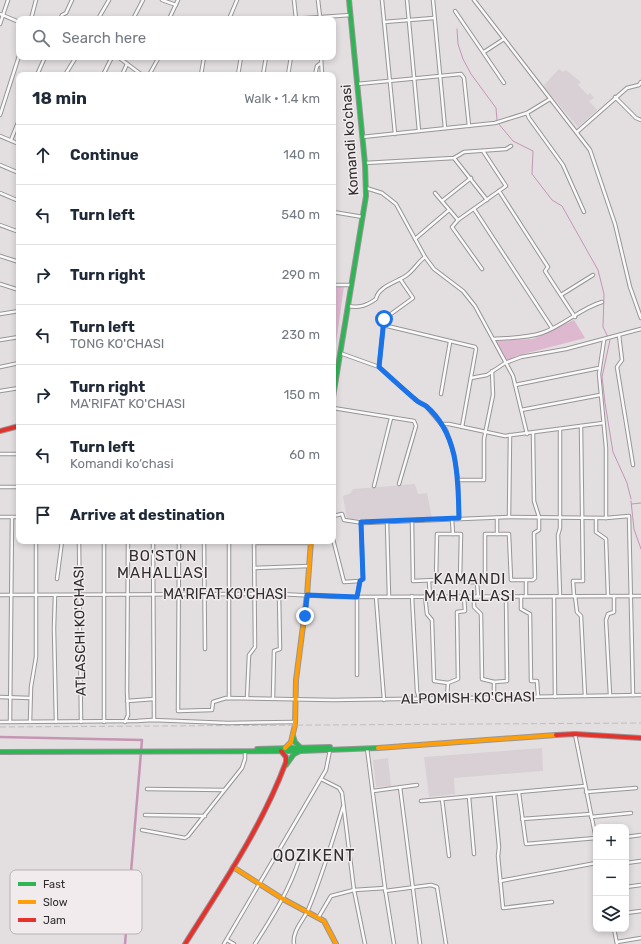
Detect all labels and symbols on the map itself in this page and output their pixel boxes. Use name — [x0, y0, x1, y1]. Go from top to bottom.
street label: Komandi ko‘chasi — [338, 84, 362, 196]
route start — [375, 310, 393, 328]
district label: BO'STON MAHALLASI — [117, 547, 209, 582]
street label: ATLASCHI KO'CHASI — [70, 566, 90, 696]
district label: KAMANDI MAHALLASI — [424, 570, 516, 605]
street label: MA'RIFAT KO'CHASI — [163, 586, 287, 603]
route end — [296, 607, 314, 625]
street label: ALPOMISH KO'CHASI — [401, 688, 535, 708]
district label: QOZIKENT — [272, 846, 356, 865]
legend — [10, 870, 142, 934]
text: Fast — [43, 878, 66, 891]
text: Slow — [43, 896, 68, 909]
text: Jam — [43, 914, 66, 927]

